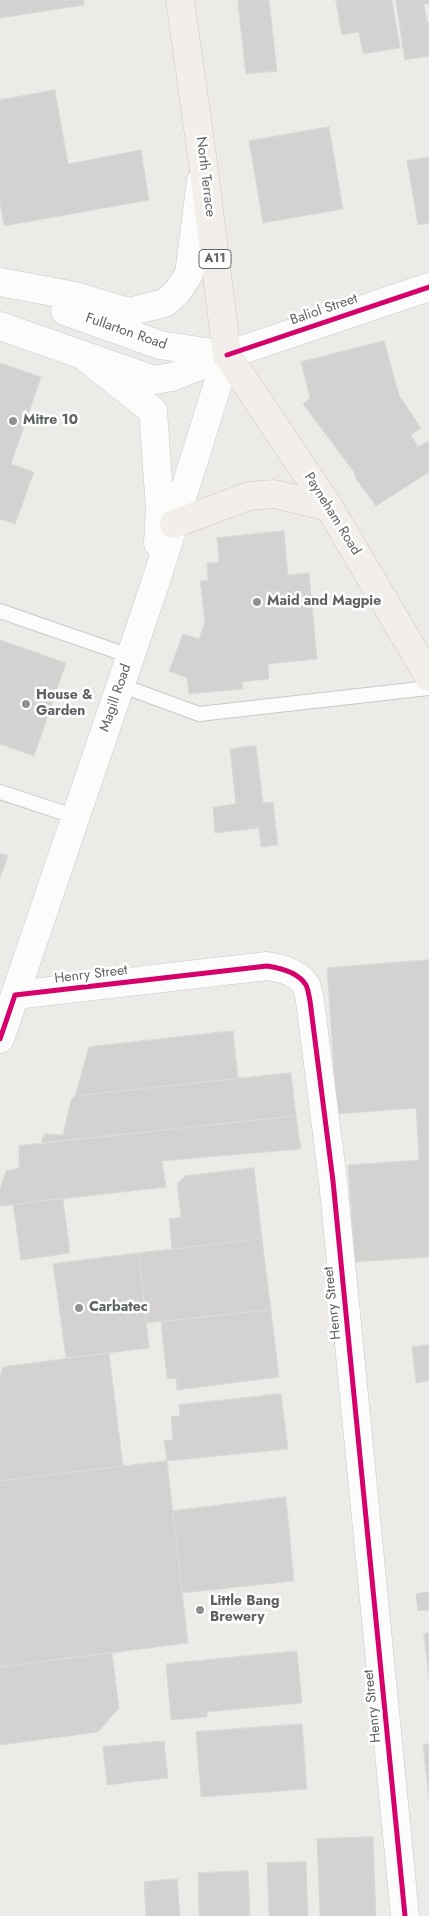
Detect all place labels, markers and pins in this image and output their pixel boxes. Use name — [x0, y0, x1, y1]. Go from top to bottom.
place label: Mitre 10 — [23, 413, 78, 429]
marker: Mitre 10 — [7, 415, 19, 427]
place label: Maid and Magpie — [267, 594, 381, 610]
marker: Maid and Magpie — [251, 596, 263, 608]
place label: House & Garden — [36, 688, 92, 720]
marker: House & Garden — [20, 698, 32, 710]
place label: Carbatec — [89, 1300, 148, 1316]
marker: Carbatec — [73, 1302, 85, 1314]
place label: Little Bang Brewery — [210, 1594, 280, 1626]
marker: Little Bang Brewery — [194, 1604, 206, 1616]

